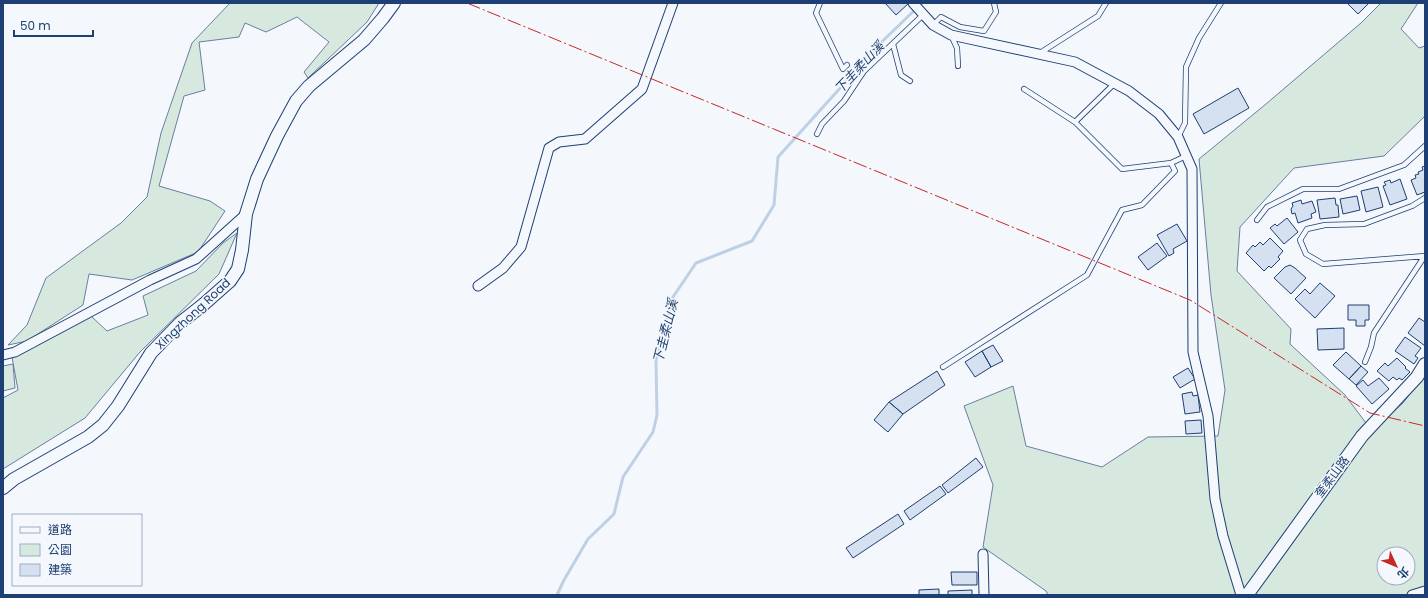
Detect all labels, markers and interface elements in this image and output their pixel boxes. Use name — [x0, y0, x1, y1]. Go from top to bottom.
scale bar — [14, 12, 93, 38]
text: 50 m — [20, 17, 51, 34]
water label: 下圭柔山溪 — [830, 36, 890, 98]
street label: Xingzhong Road — [151, 274, 234, 353]
water label: 下圭柔山溪 — [648, 295, 683, 365]
street label: 奎柔山路 — [1310, 452, 1353, 501]
legend — [12, 514, 142, 586]
text: 道路 — [48, 521, 72, 538]
text: 公園 — [48, 541, 72, 558]
north arrow — [1376, 546, 1416, 586]
text: 建築 — [48, 561, 72, 578]
text: 北 — [1394, 563, 1413, 582]

